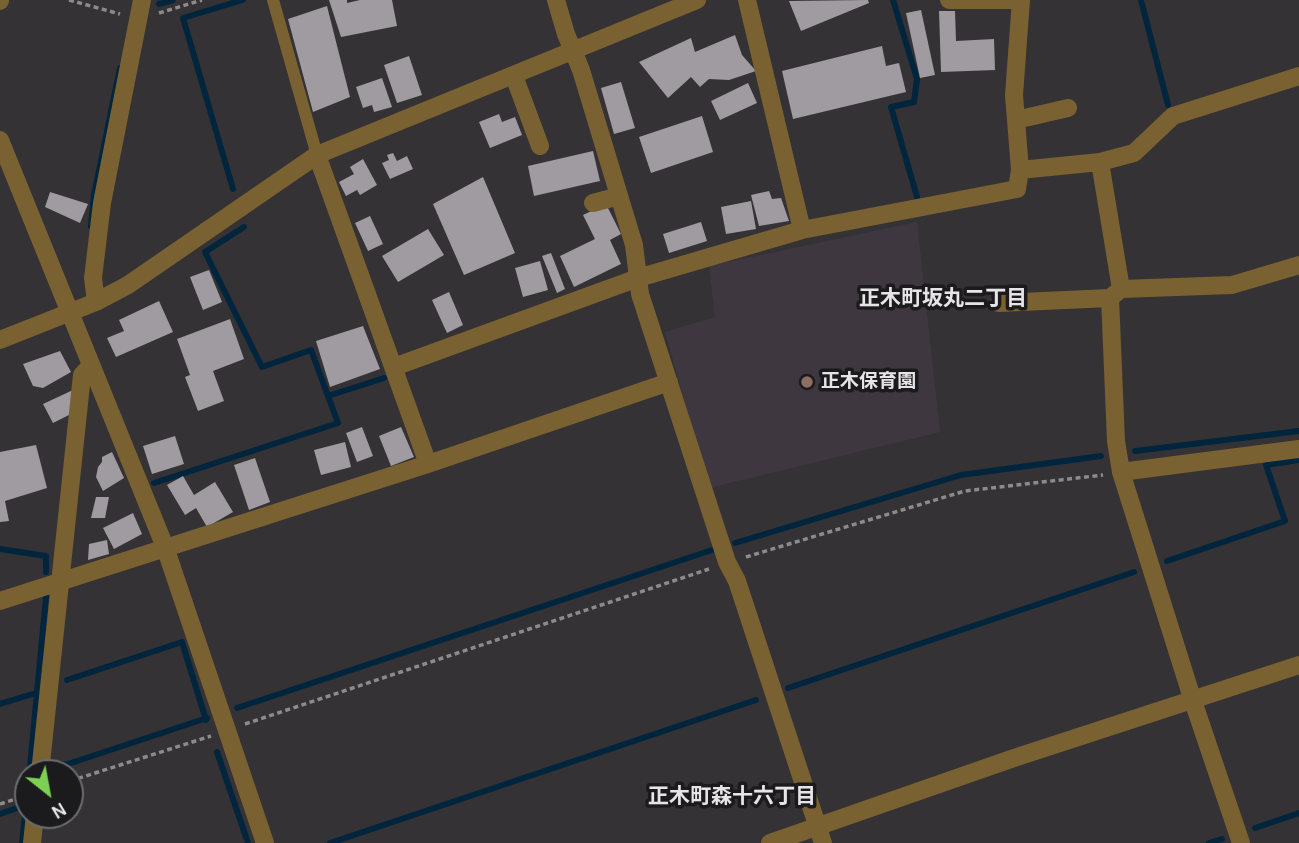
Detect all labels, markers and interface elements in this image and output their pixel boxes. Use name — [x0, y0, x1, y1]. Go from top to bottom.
district label: 正木町坂丸二丁目 — [859, 286, 1027, 312]
place label: 正木保育園 — [821, 371, 916, 393]
marker: 正木保育園 — [799, 374, 815, 390]
north arrow — [14, 759, 84, 829]
district label: 正木町森十六丁目 — [648, 784, 816, 810]
text: N — [47, 797, 70, 823]

